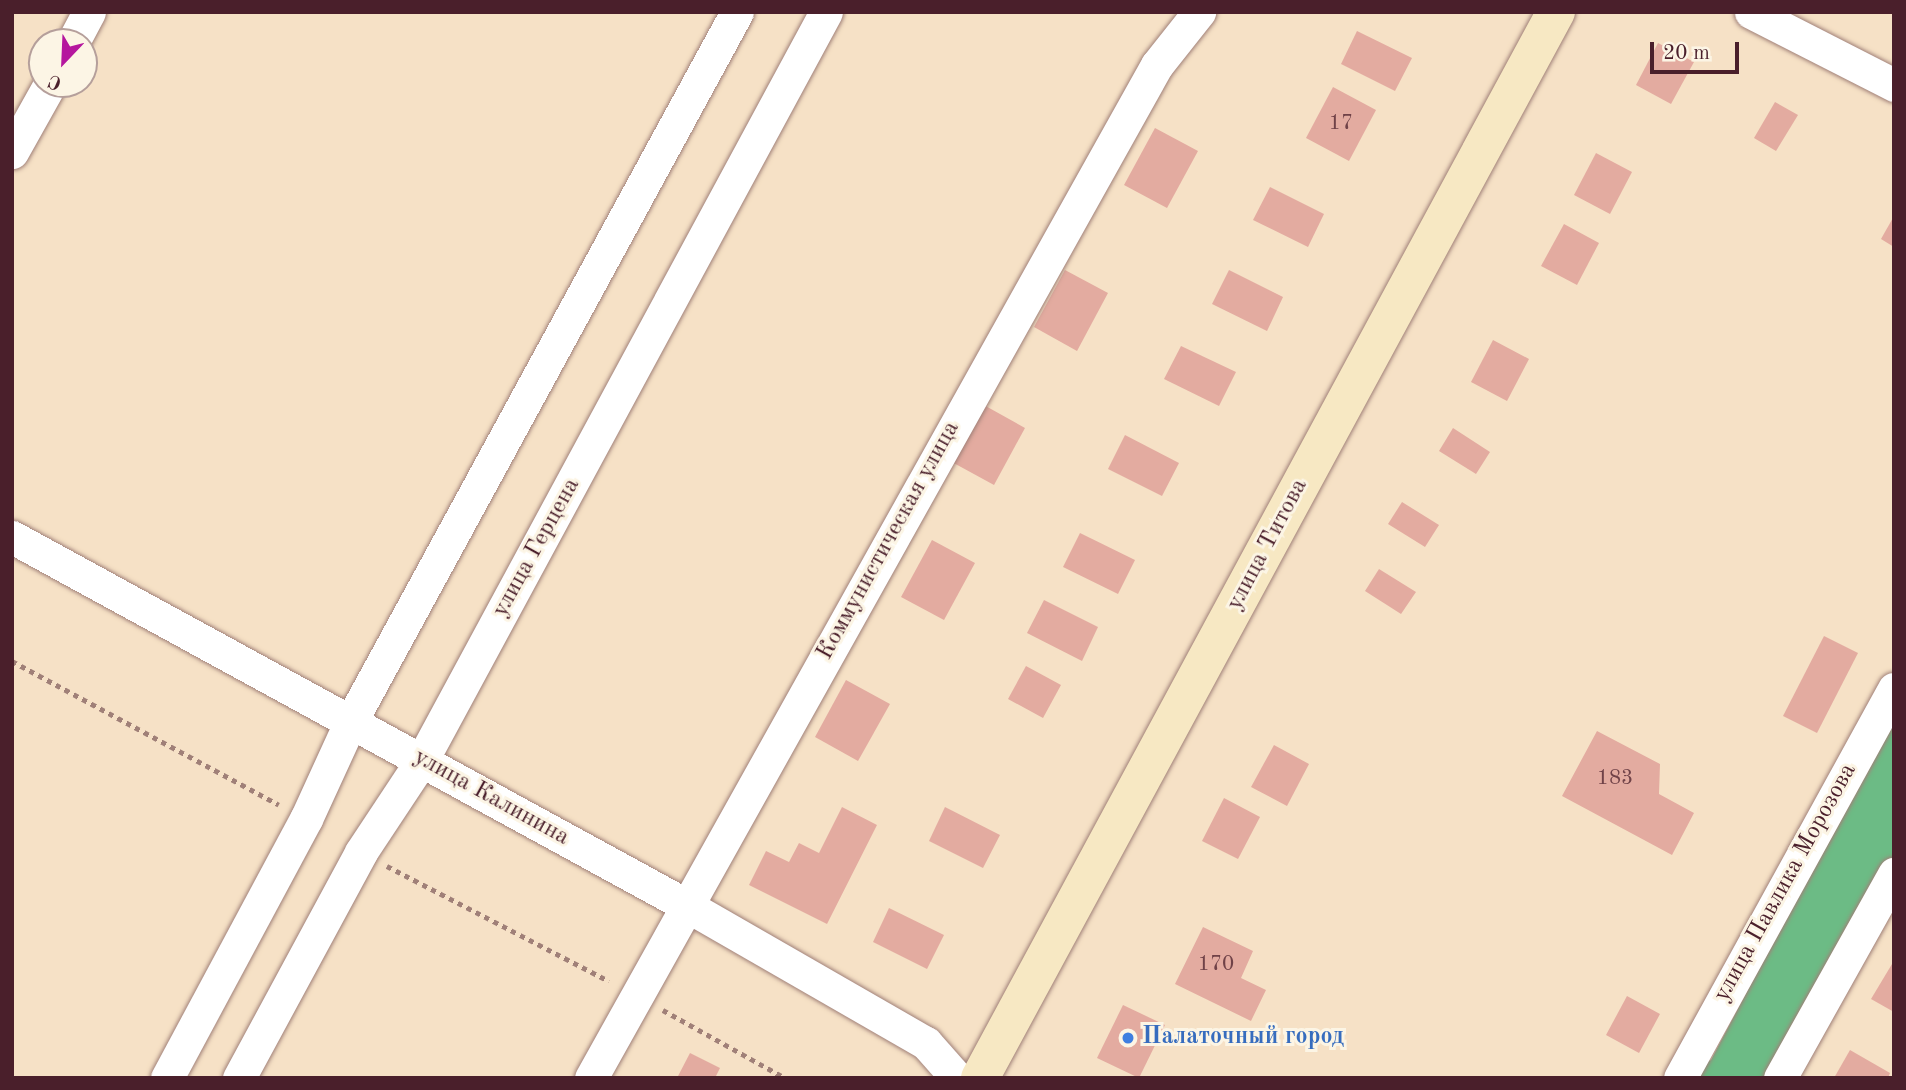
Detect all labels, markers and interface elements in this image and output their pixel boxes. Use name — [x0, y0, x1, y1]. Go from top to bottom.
north arrow — [28, 28, 98, 98]
scale bar — [1654, 28, 1743, 72]
text: 20 m — [1663, 43, 1710, 64]
text: С — [46, 70, 65, 92]
house number: 17 — [1329, 111, 1353, 137]
street label: Коммунистическая улица — [811, 417, 967, 665]
street label: улица Герцена — [487, 473, 587, 623]
street label: улица Титова — [1221, 474, 1315, 616]
street label: улица Калинина — [408, 743, 574, 853]
street label: улица Павлика Морозова — [1708, 759, 1864, 1007]
house number: 183 — [1597, 766, 1633, 792]
house number: 170 — [1198, 952, 1234, 978]
place label: Палаточный город — [1142, 1024, 1344, 1052]
marker: Палаточный город — [1120, 1030, 1136, 1046]

